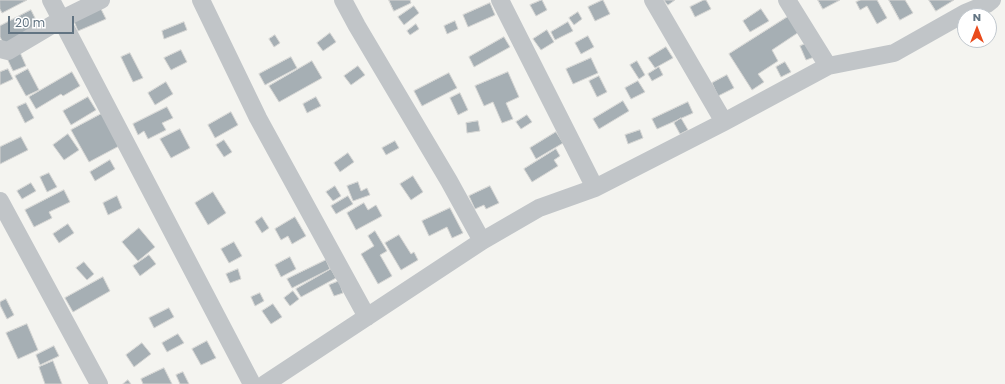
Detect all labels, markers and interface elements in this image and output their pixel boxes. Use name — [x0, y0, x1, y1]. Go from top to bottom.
scale bar — [10, 8, 76, 34]
north arrow — [957, 8, 997, 48]
text: N — [973, 9, 981, 25]
text: 20 m — [15, 14, 45, 31]

